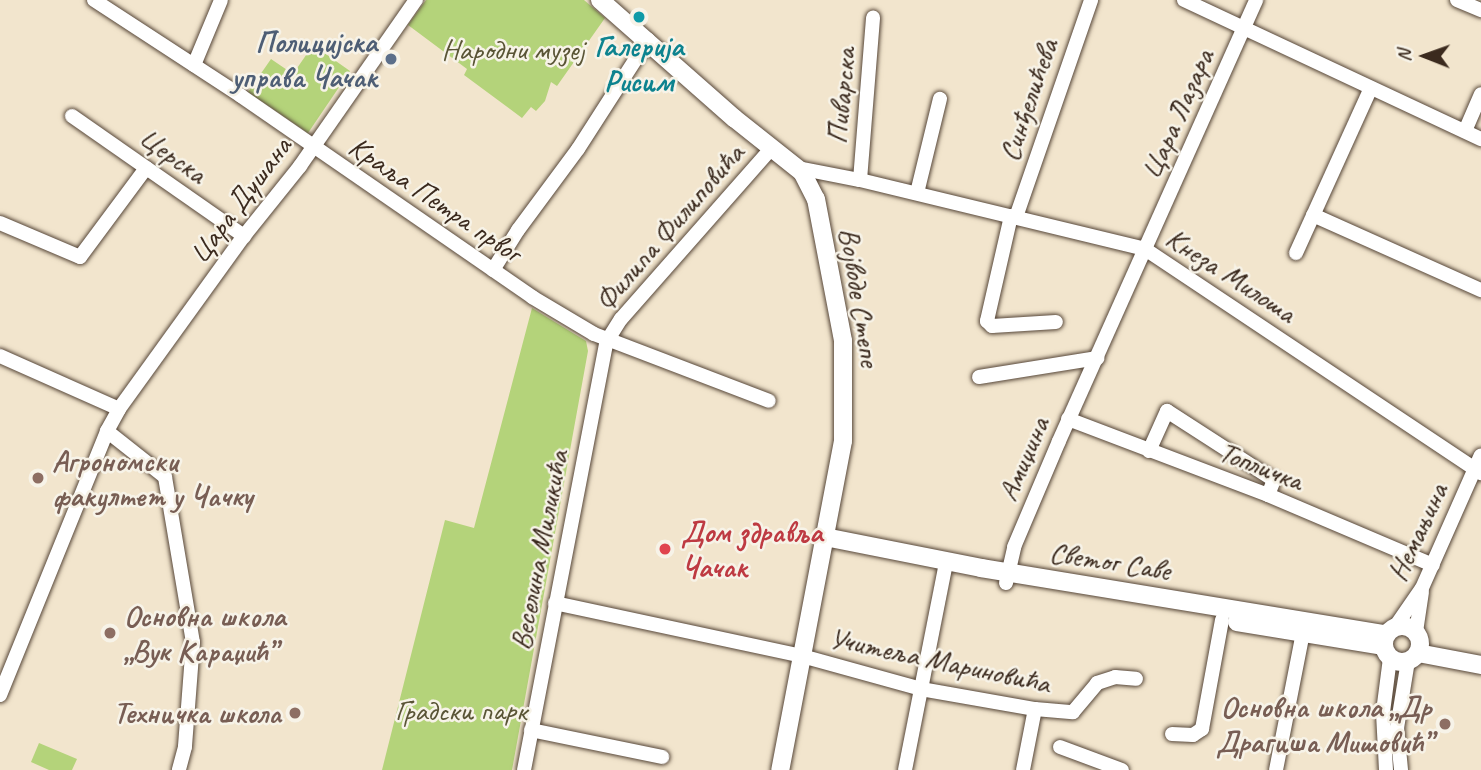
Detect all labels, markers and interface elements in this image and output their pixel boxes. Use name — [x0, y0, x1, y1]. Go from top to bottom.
marker: Галерија Рисим — [631, 9, 647, 25]
north arrow — [1390, 21, 1460, 91]
place label: Полицијска управа Чачак — [232, 24, 377, 94]
place label: Галерија Рисим — [595, 28, 683, 98]
park label: Народни музеј — [442, 31, 584, 67]
street label: Синђелићева — [990, 34, 1066, 166]
street label: Цара Лазара — [1132, 43, 1222, 185]
street label: Пиварска — [819, 47, 863, 145]
text: N — [1392, 50, 1416, 62]
marker: Полицијска управа Чачак — [383, 51, 399, 67]
street label: Церска — [132, 119, 214, 191]
street label: Краља Петра првог — [342, 128, 528, 270]
street label: Цара Душана — [181, 130, 299, 270]
street label: Филипа Филиповића — [586, 135, 752, 319]
street label: Кнеза Милоша — [1159, 220, 1303, 330]
street label: Војводе Степе — [831, 225, 889, 369]
street label: Амиџина — [989, 412, 1057, 506]
street label: Топличка — [1214, 434, 1308, 498]
place label: Агрономски факултет у Чачку — [52, 443, 254, 514]
street label: Веселина Миликића — [502, 447, 576, 653]
marker: Агрономски факултет у Чачку — [30, 470, 46, 486]
street label: Немањина — [1379, 477, 1455, 587]
place label: Дом здравља Чачак — [681, 514, 823, 584]
street label: Светог Саве — [1047, 534, 1173, 588]
marker: Дом здравља Чачак — [655, 539, 675, 559]
place label: Основна школа „Вук Караџић” — [124, 598, 283, 668]
street label: Учитеља Мариновића — [825, 619, 1055, 701]
marker: Основна школа „Вук Караџић” — [102, 625, 118, 641]
place label: Основна школа „Др Драгиша Мишовић” — [1216, 689, 1431, 760]
park label: Градски парк — [395, 692, 527, 728]
place label: Техничка школа — [113, 695, 281, 731]
marker: Техничка школа — [287, 705, 303, 721]
marker: Основна школа „Др Драгиша Мишовић” — [1437, 716, 1453, 732]

